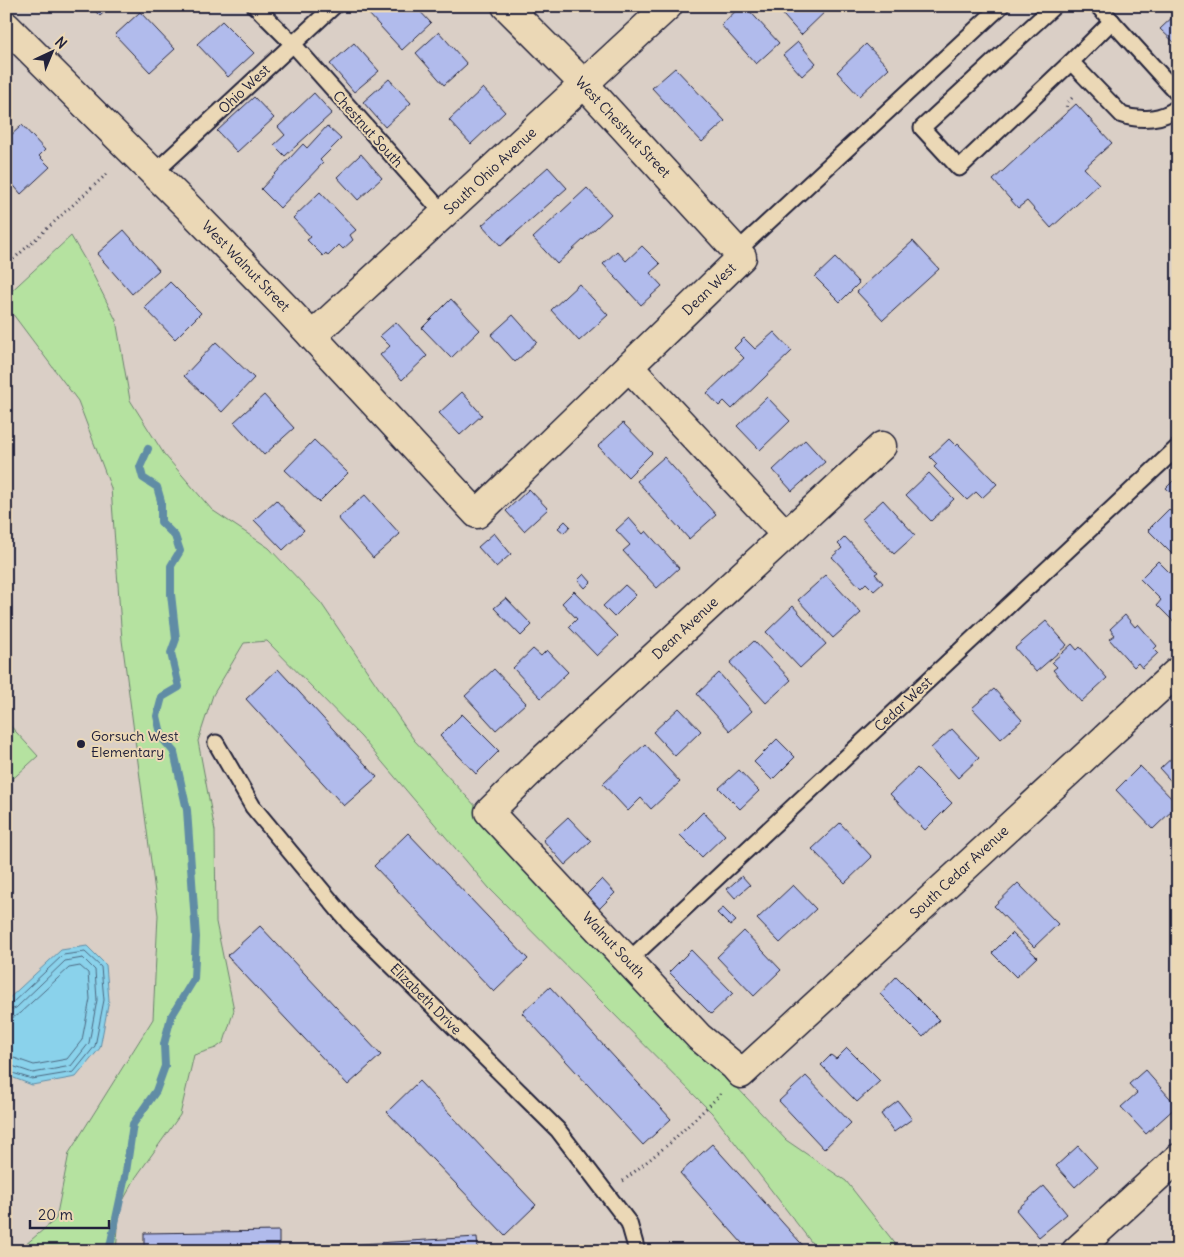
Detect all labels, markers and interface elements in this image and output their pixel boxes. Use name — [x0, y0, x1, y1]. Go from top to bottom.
north arrow — [28, 28, 78, 78]
text: N — [51, 33, 71, 52]
street label: Ohio West — [214, 60, 274, 117]
street label: West Chestnut Street — [571, 73, 675, 182]
street label: Chestnut South — [329, 87, 407, 171]
street label: South Ohio Avenue — [440, 123, 540, 219]
street label: West Walnut Street — [198, 217, 294, 315]
street label: Dean West — [678, 259, 740, 319]
street label: Dean Avenue — [648, 593, 722, 663]
street label: Cedar West — [870, 673, 936, 735]
place label: Gorsuch West Elementary — [91, 727, 179, 761]
marker: Gorsuch West Elementary — [75, 738, 87, 750]
street label: South Cedar Avenue — [906, 822, 1012, 922]
street label: Walnut South — [579, 908, 649, 982]
street label: Elizabeth Drive — [387, 960, 465, 1038]
scale bar — [30, 1197, 109, 1229]
text: 20 m — [38, 1205, 73, 1224]

